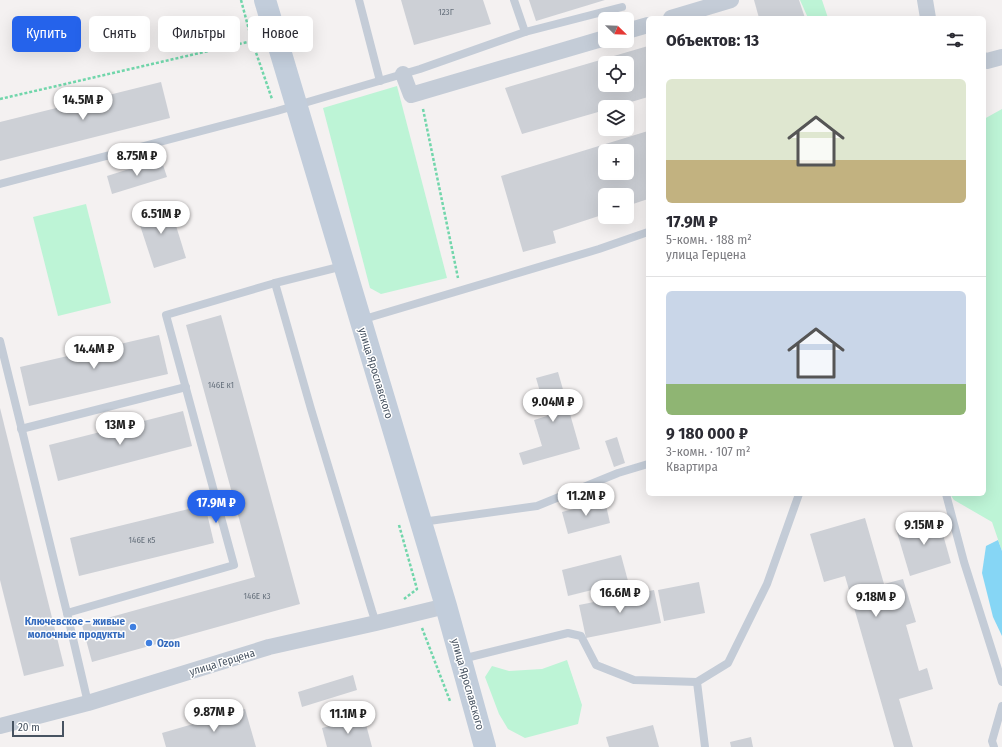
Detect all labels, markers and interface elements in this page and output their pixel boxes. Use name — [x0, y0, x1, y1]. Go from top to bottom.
house number: 123Г — [438, 7, 455, 17]
north arrow — [598, 12, 634, 48]
map controls — [598, 12, 634, 224]
chip: Купить — [12, 16, 81, 52]
chip: Снять — [89, 16, 150, 52]
chip: Фильтры — [158, 16, 240, 52]
chip: Новое — [248, 16, 313, 52]
icon: filters — [944, 29, 966, 51]
text: Объектов: 13 — [666, 30, 759, 51]
button: locate — [598, 56, 634, 92]
pin: 14.5M ₽ — [46, 87, 120, 121]
text: 14.5M ₽ — [63, 92, 103, 107]
button: layers — [598, 100, 634, 136]
icon: home — [780, 105, 852, 177]
pin: 8.75M ₽ — [100, 143, 174, 177]
button: + — [598, 144, 634, 180]
text: 8.75M ₽ — [117, 148, 157, 163]
button: − — [598, 188, 634, 224]
pin: 6.51M ₽ — [124, 201, 198, 235]
text: 6.51M ₽ — [141, 206, 181, 221]
text: 17.9M ₽ — [666, 211, 718, 232]
text: 5-комн. · 188 m² — [666, 232, 752, 247]
text: улица Герцена — [666, 247, 746, 262]
icon: home — [780, 317, 852, 389]
street label: улица Ярославского — [356, 326, 396, 420]
pin: 14.4M ₽ — [57, 336, 131, 370]
text: 14.4M ₽ — [74, 341, 114, 356]
house number: 146Е к1 — [208, 380, 234, 390]
pin: 9.04M ₽ — [516, 389, 590, 423]
text: 9.04M ₽ — [532, 394, 574, 409]
pin: 13M ₽ — [92, 412, 148, 446]
text: 13M ₽ — [105, 417, 135, 432]
text: 9 180 000 ₽ — [666, 423, 748, 444]
text: 3-комн. · 107 m² — [666, 444, 751, 459]
text: Квартира — [666, 459, 718, 474]
pin: 11.2M ₽ — [549, 483, 623, 517]
text: 11.2M ₽ — [567, 488, 605, 503]
pin: 17.9M ₽ — [179, 490, 253, 524]
text: 17.9M ₽ — [196, 495, 236, 510]
pin: 9.15M ₽ — [887, 512, 961, 546]
text: 9.15M ₽ — [904, 517, 944, 532]
house number: 146Е к5 — [129, 535, 155, 545]
pin: 16.6M ₽ — [583, 580, 657, 614]
pin: 9.18M ₽ — [839, 584, 913, 618]
text: 16.6M ₽ — [599, 585, 641, 600]
text: 9.18M ₽ — [856, 589, 896, 604]
house number: 146Е к3 — [244, 591, 270, 601]
place label: Ключевское – живые молочные продукты — [25, 615, 125, 641]
marker: Ключевское – живые молочные продукты — [128, 622, 138, 632]
place label: Ozon — [157, 637, 180, 650]
street label: улица Ярославского — [448, 637, 487, 731]
marker: Ozon — [144, 638, 154, 648]
street label: улица Герцена — [188, 646, 256, 679]
pin: 9.87M ₽ — [177, 699, 251, 733]
pin: 11.1M ₽ — [311, 701, 385, 735]
text: 9.87M ₽ — [193, 704, 235, 719]
text: 11.1M ₽ — [329, 706, 367, 721]
scale bar — [12, 719, 64, 738]
text: 20 m — [18, 721, 40, 734]

